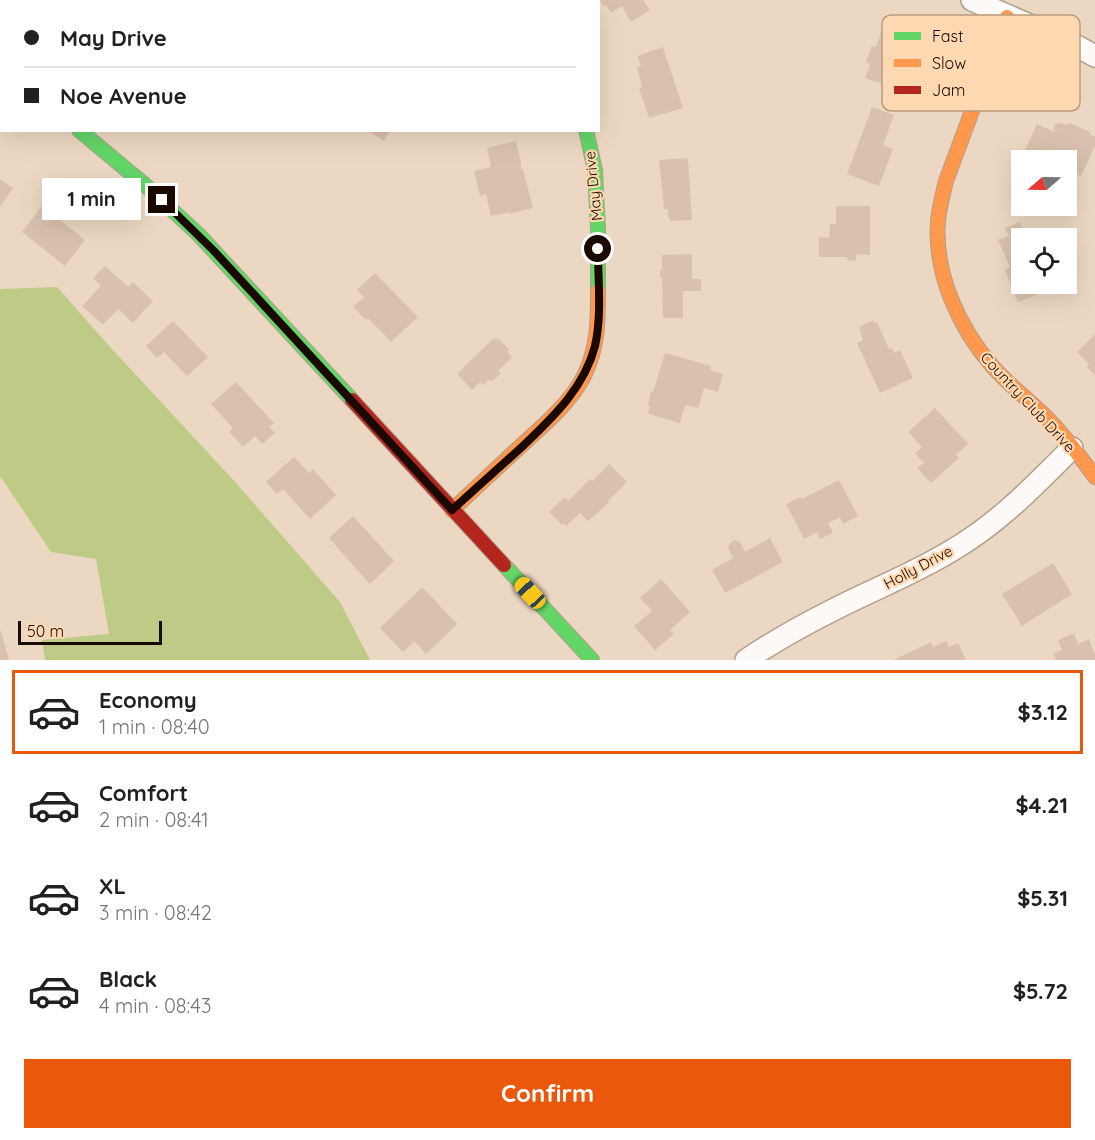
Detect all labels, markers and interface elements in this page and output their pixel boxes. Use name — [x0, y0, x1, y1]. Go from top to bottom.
legend — [882, 15, 1080, 111]
text: May Drive — [60, 24, 167, 52]
text: Fast — [932, 26, 963, 46]
text: Slow — [932, 53, 966, 73]
text: Jam — [932, 80, 965, 100]
text: Noe Avenue — [60, 82, 187, 110]
street label: May Drive — [580, 150, 606, 222]
north arrow — [1011, 150, 1077, 216]
map controls — [1011, 150, 1077, 294]
callout: 1 min — [42, 179, 141, 221]
text: 1 min — [67, 186, 116, 211]
route end — [148, 186, 175, 213]
button: locate — [1011, 228, 1077, 294]
route start — [584, 235, 611, 262]
street label: Country Club Drive — [977, 348, 1079, 456]
street label: Holly Drive — [880, 541, 956, 593]
car — [511, 574, 549, 612]
scale bar — [18, 618, 162, 646]
text: 50 m — [27, 621, 64, 641]
icon: car — [27, 685, 81, 739]
text: Economy — [99, 686, 197, 714]
text: $3.12 — [1018, 698, 1068, 726]
text: 1 min · 08:40 — [99, 714, 210, 739]
icon: car — [27, 778, 81, 832]
text: Comfort — [99, 779, 188, 807]
text: $4.21 — [1015, 791, 1068, 819]
text: 2 min · 08:41 — [99, 807, 209, 832]
icon: car — [27, 871, 81, 925]
text: XL — [99, 872, 126, 900]
text: $5.31 — [1017, 884, 1068, 912]
text: 3 min · 08:42 — [99, 900, 212, 925]
icon: car — [27, 964, 81, 1018]
text: Black — [99, 965, 157, 993]
text: $5.72 — [1013, 977, 1068, 1005]
text: 4 min · 08:43 — [99, 993, 211, 1018]
button: Confirm — [24, 1059, 1071, 1128]

